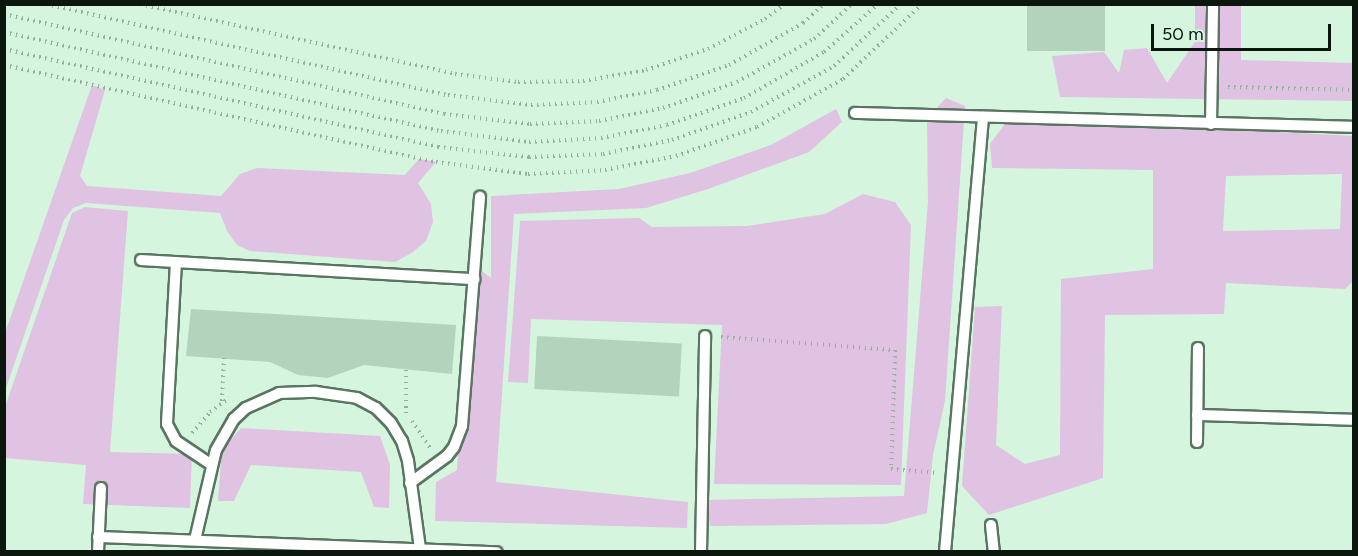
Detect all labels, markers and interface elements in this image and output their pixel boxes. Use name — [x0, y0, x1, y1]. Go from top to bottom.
scale bar — [1154, 12, 1334, 50]
text: 50 m — [1162, 23, 1204, 45]

